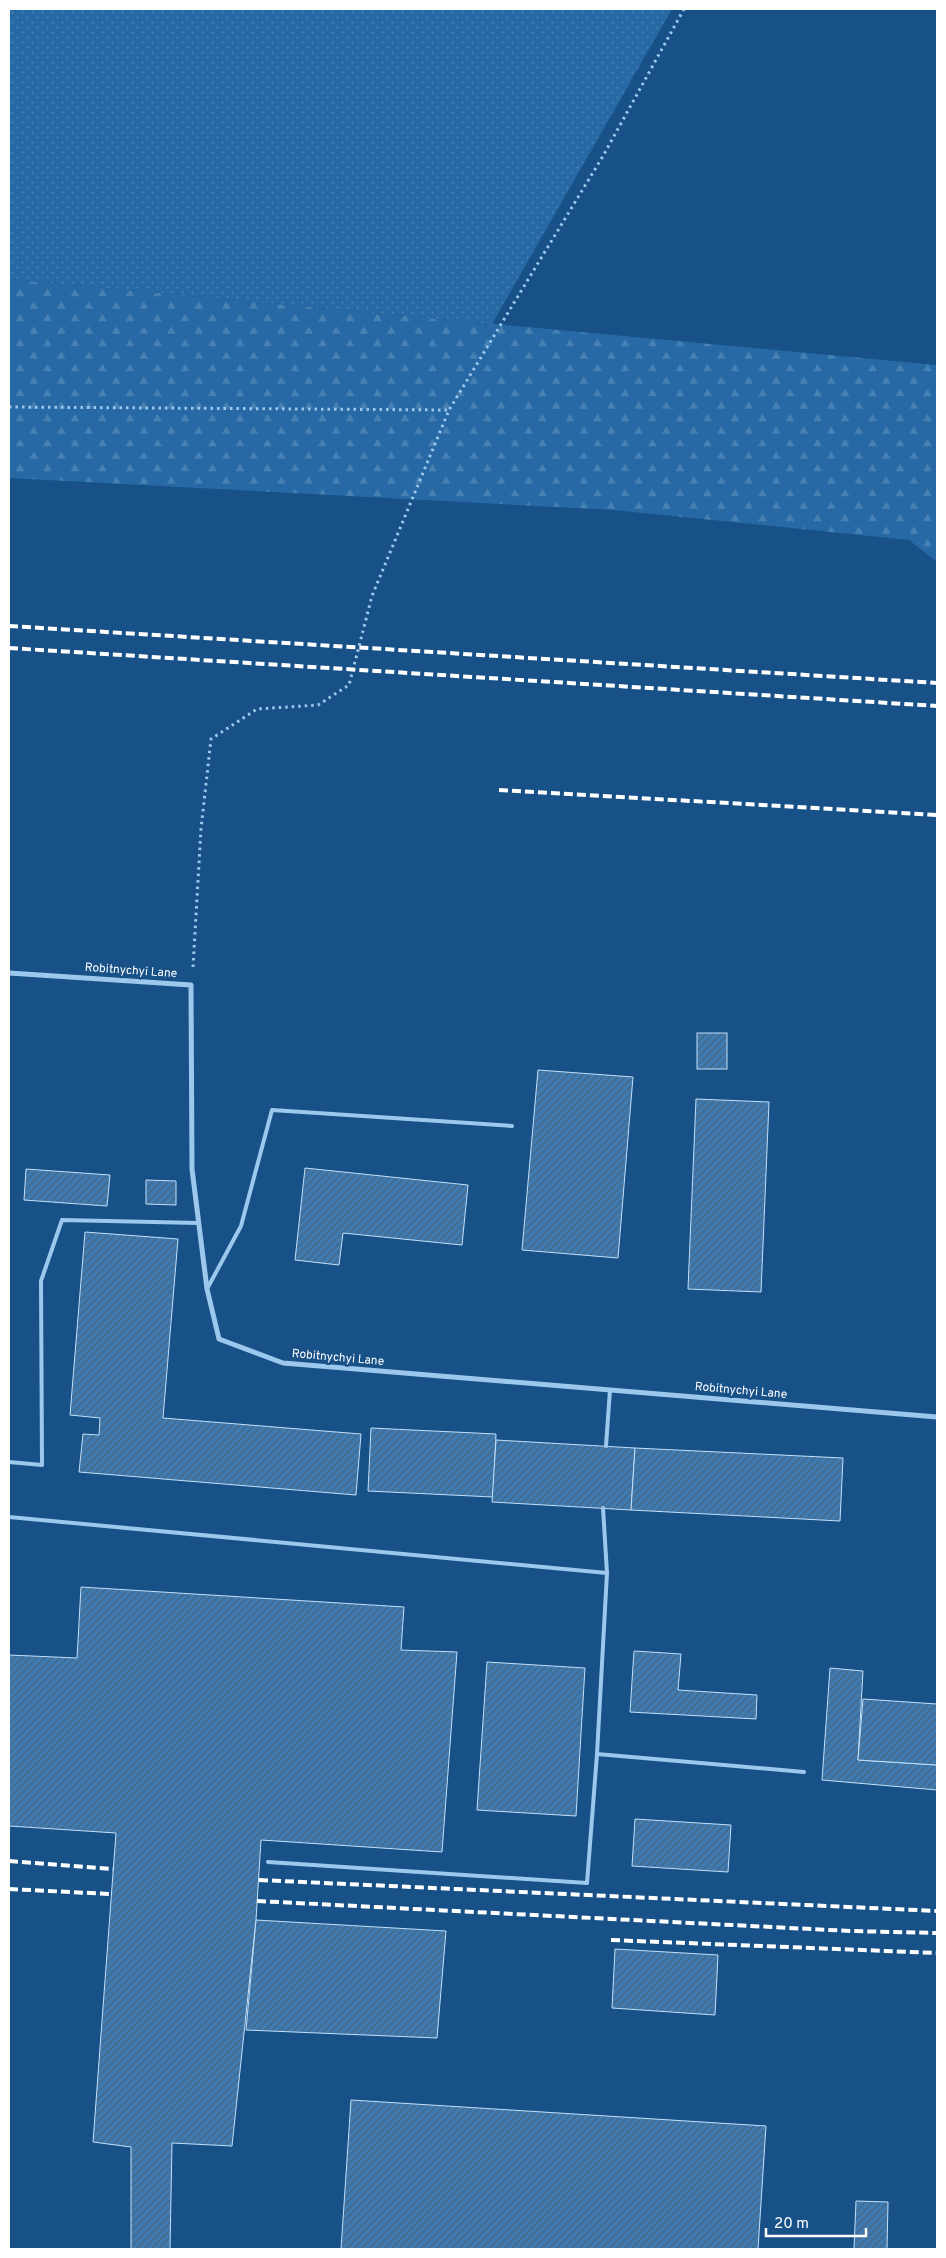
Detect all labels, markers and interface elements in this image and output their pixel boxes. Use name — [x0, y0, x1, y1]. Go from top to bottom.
street label: Robitnychyi Lane — [84, 960, 178, 982]
street label: Robitnychyi Lane — [291, 1346, 385, 1370]
street label: Robitnychyi Lane — [694, 1379, 788, 1403]
scale bar — [766, 2206, 866, 2238]
text: 20 m — [774, 2215, 809, 2234]

